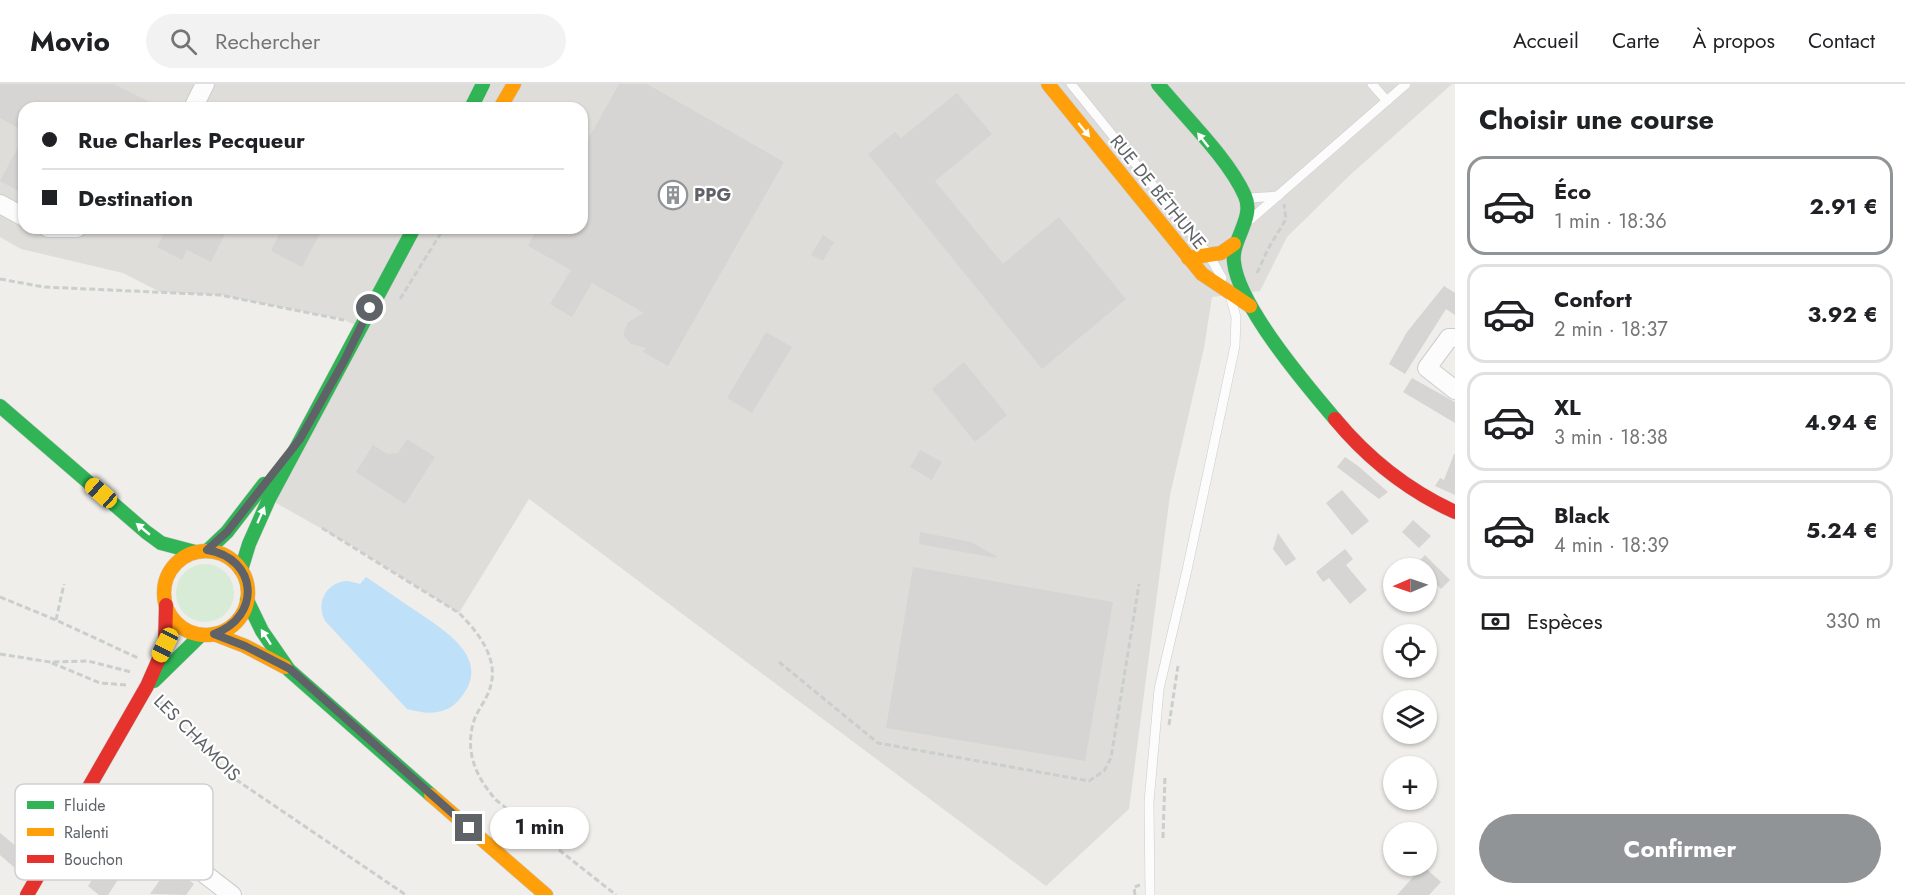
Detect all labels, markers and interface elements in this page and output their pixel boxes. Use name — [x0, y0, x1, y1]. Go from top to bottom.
search box — [146, 14, 566, 68]
text: Movio — [30, 21, 110, 62]
icon: search — [167, 25, 200, 58]
text: Rechercher — [215, 25, 320, 57]
text: Accueil — [1513, 26, 1579, 56]
text: Carte — [1612, 26, 1660, 56]
text: À propos — [1693, 26, 1775, 56]
text: Contact — [1808, 26, 1875, 56]
text: Choisir une course — [1479, 100, 1714, 139]
one-way arrow — [1078, 122, 1090, 137]
text: Rue Charles Pecqueur — [78, 124, 305, 156]
street label: RUE DE BÉTHUNE — [1104, 129, 1212, 255]
one-way arrow — [1197, 132, 1210, 148]
text: Éco — [1554, 175, 1591, 207]
building icon: PPG — [657, 179, 689, 211]
icon: car — [1482, 179, 1536, 233]
text: Destination — [78, 182, 193, 214]
place label: PPG — [694, 182, 731, 208]
text: 2.91 € — [1810, 190, 1878, 222]
text: 1 min · 18:36 — [1554, 207, 1667, 236]
text: Confort — [1554, 283, 1632, 315]
icon: car — [1482, 287, 1536, 341]
route start — [356, 294, 383, 321]
text: 3.92 € — [1807, 298, 1878, 330]
text: 2 min · 18:37 — [1554, 315, 1668, 344]
text: XL — [1554, 391, 1581, 423]
icon: car — [1482, 395, 1536, 449]
text: 4.94 € — [1804, 406, 1878, 438]
text: 3 min · 18:38 — [1554, 423, 1668, 452]
car — [82, 474, 120, 512]
text: Black — [1554, 499, 1610, 531]
icon: car — [1482, 503, 1536, 557]
one-way arrow — [257, 507, 266, 524]
text: 5.24 € — [1806, 514, 1878, 546]
one-way arrow — [136, 523, 151, 536]
text: 4 min · 18:39 — [1554, 531, 1669, 560]
north arrow — [1383, 558, 1437, 612]
map controls — [1383, 558, 1437, 876]
icon: cash — [1479, 605, 1512, 638]
text: Espèces — [1527, 605, 1603, 637]
text: 330 m — [1826, 607, 1881, 636]
button: locate — [1383, 624, 1437, 678]
car — [149, 625, 181, 665]
one-way arrow — [260, 628, 271, 645]
street label: LES CHAMOIS — [148, 689, 246, 787]
button: layers — [1383, 690, 1437, 744]
button: + — [1383, 756, 1437, 810]
legend — [15, 784, 213, 880]
text: Fluide — [64, 794, 106, 817]
callout: 1 min — [490, 807, 589, 849]
text: 1 min — [515, 813, 564, 842]
route end — [455, 814, 482, 841]
button: Confirmer — [1479, 814, 1881, 883]
text: Ralenti — [64, 821, 109, 844]
button: − — [1383, 822, 1437, 876]
text: Bouchon — [64, 848, 123, 871]

